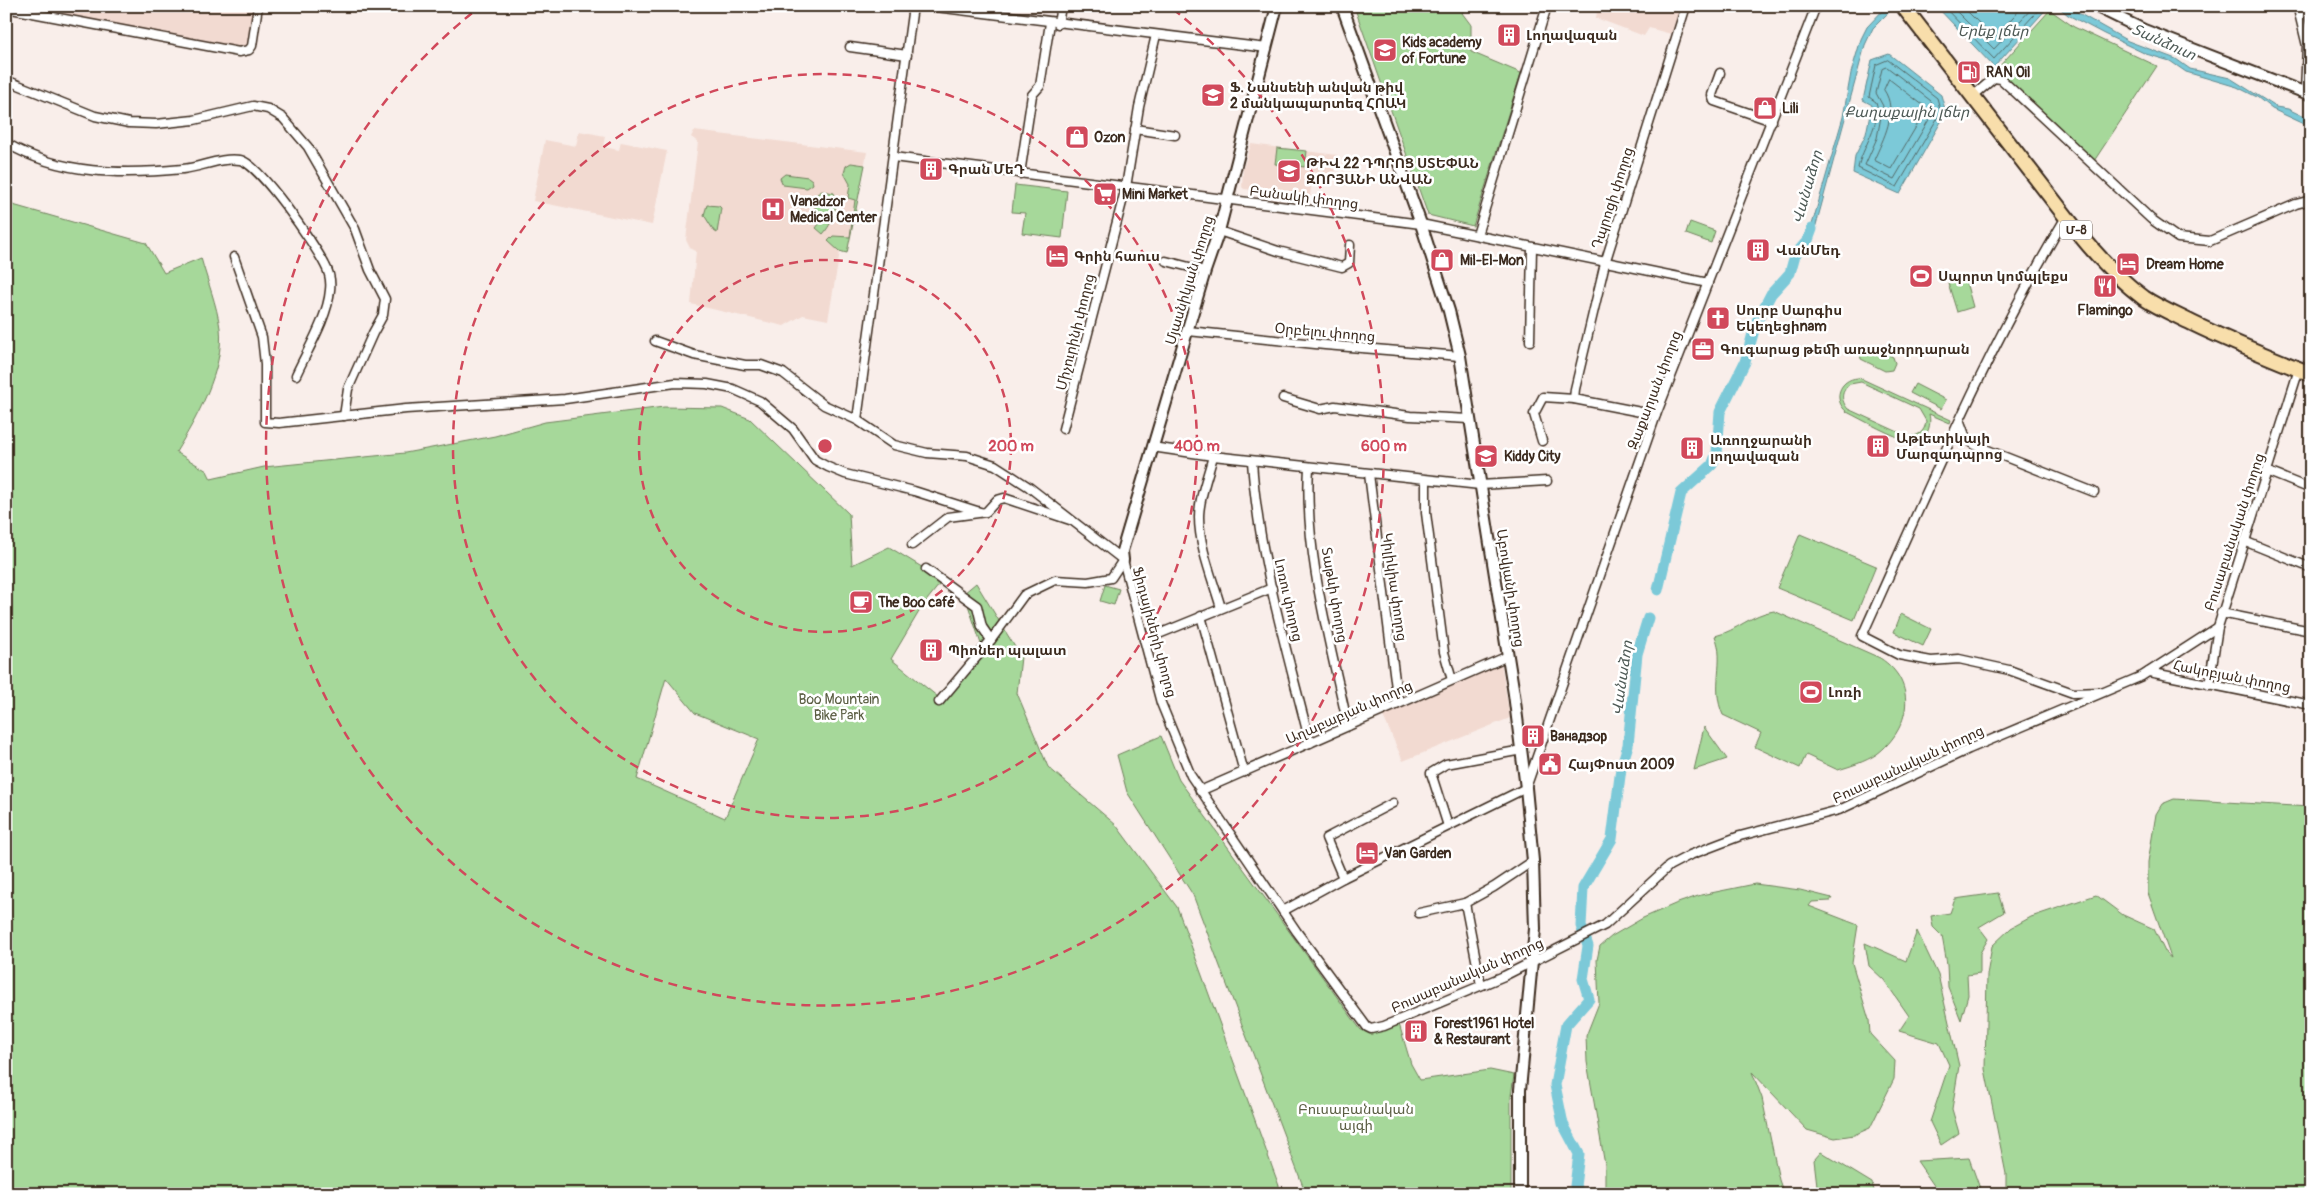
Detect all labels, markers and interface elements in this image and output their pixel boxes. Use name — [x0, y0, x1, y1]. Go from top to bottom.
water label: Տանձուտ — [2129, 20, 2200, 65]
building icon: Լողավազան — [1496, 22, 1522, 48]
water label: Երեք լճեր — [1957, 22, 2030, 41]
place label: Լողավազան — [1526, 27, 1617, 44]
place label: Kids academy of Fortune — [1401, 34, 1481, 67]
school or university icon: Kids academy of Fortune — [1372, 37, 1398, 63]
fuel station icon: RAN Oil — [1956, 59, 1982, 85]
place label: RAN Oil — [1986, 64, 2030, 81]
place label: Ֆ. Նանսենի անվան թիվ 2 մանկապարտեզ ՀՈԱԿ — [1230, 79, 1406, 112]
school or university icon: Ֆ. Նանսենի անվան թիվ 2 մանկապարտեզ ՀՈԱԿ — [1200, 82, 1226, 108]
shop icon: Lili — [1752, 95, 1778, 121]
place label: Lili — [1782, 100, 1799, 117]
water label: Քաղաքային լճեր — [1845, 103, 1970, 122]
shop icon: Ozon — [1064, 124, 1090, 150]
place label: Ozon — [1094, 129, 1126, 146]
street label: Դպրոցի փողոց — [1588, 145, 1637, 251]
water label: Վանաձոր — [1788, 147, 1827, 226]
place label: ԹԻՎ 22 ԴՊՐՈՑ ՍՏԵՓԱՆ ԶՈՐՅԱՆԻ ԱՆՎԱՆ — [1306, 155, 1479, 188]
building icon: Գրան ՄեԴ — [918, 156, 944, 182]
school or university icon: ԹԻՎ 22 ԴՊՐՈՑ ՍՏԵՓԱՆ ԶՈՐՅԱՆԻ ԱՆՎԱՆ — [1276, 158, 1302, 184]
place label: Գրան ՄեԴ — [948, 161, 1025, 178]
supermarket icon: Mini Market — [1092, 181, 1118, 207]
street label: Բանակի փողոց — [1248, 182, 1359, 213]
place label: Mini Market — [1122, 186, 1188, 203]
place label: Vanadzor Medical Center — [790, 193, 878, 226]
hospital icon: Vanadzor Medical Center — [760, 196, 786, 222]
street label: Մյասնիկյան փողոց — [1162, 213, 1217, 347]
road number: Մ-8 — [2060, 220, 2092, 240]
building icon: ՎանՄեդ — [1745, 237, 1771, 263]
place label: ՎանՄեդ — [1776, 242, 1840, 259]
hotel icon: Գրին հաուս — [1044, 243, 1070, 269]
shop icon: Mil-El-Mon — [1429, 247, 1455, 273]
place label: Գրին հաուս — [1074, 248, 1160, 265]
hotel icon: Dream Home — [2115, 251, 2141, 277]
place label: Mil-El-Mon — [1460, 252, 1524, 269]
place label: Dream Home — [2146, 256, 2225, 273]
sports icon: Սպորտ կոմպլեքս — [1908, 263, 1934, 289]
place label: Սպորտ կոմպլեքս — [1938, 268, 2068, 285]
street label: Միչուրինի փողոց — [1053, 272, 1098, 392]
restaurant icon: Flamingo — [2092, 273, 2118, 299]
place label: Սուրբ Սարգիս Եկեղեցիnam — [1736, 302, 1842, 335]
place label: Flamingo — [2077, 302, 2133, 319]
church icon: Սուրբ Սարգիս Եկեղեցիnam — [1705, 305, 1731, 331]
street label: Օրբելու փողոց — [1274, 320, 1376, 345]
street label: Զաքարյան փողոց — [1624, 328, 1685, 452]
office icon: Գուգարաց թեմի առաջնորդարան — [1690, 336, 1716, 362]
place label: Գուգարաց թեմի առաջնորդարան — [1720, 341, 1970, 358]
place label: Աթլետիկայի Մարզադպրոց — [1896, 430, 2003, 463]
place label: Առողջարանի լողավազան — [1710, 432, 1812, 465]
building icon: Աթլետիկայի Մարզադպրոց — [1865, 433, 1891, 459]
building icon: Առողջարանի լողավազան — [1679, 435, 1705, 461]
centre of rings — [816, 437, 834, 455]
text: 200 m — [988, 437, 1034, 456]
text: 400 m — [1174, 437, 1220, 456]
text: 600 m — [1361, 437, 1407, 456]
school or university icon: Kiddy City — [1473, 443, 1499, 469]
place label: Kiddy City — [1504, 448, 1560, 465]
street label: Բուսաբանական փողոց — [2201, 451, 2268, 613]
street label: Աբովյանի փողոց — [1493, 528, 1528, 649]
street label: Կիլիկիա փողոց — [1378, 532, 1411, 642]
street label: Տաթևի փողոց — [1318, 546, 1351, 644]
street label: Լոռու փողոց — [1271, 557, 1306, 643]
street label: Ֆիդայիների փողոց — [1129, 565, 1180, 699]
cafe icon: The Boo café — [848, 589, 874, 615]
place label: The Boo café — [877, 594, 956, 611]
building icon: Պիոներ պալատ — [918, 637, 944, 663]
water label: Վանաձոր — [1608, 638, 1637, 717]
place label: Պիոներ պալատ — [948, 642, 1067, 659]
street label: Հակոբյան փողոց — [2172, 657, 2292, 696]
street label: Աղաբաբյան փողոց — [1283, 677, 1415, 748]
sports icon: Լոռի — [1798, 679, 1824, 705]
place label: Լոռի — [1828, 684, 1862, 701]
park label: Boo Mountain Bike Park — [799, 691, 879, 724]
street label: Բուսաբանական փողոց — [1830, 722, 1987, 807]
building icon: Ванадзор — [1520, 723, 1546, 749]
place label: Ванадзор — [1550, 728, 1608, 745]
public building icon: ՀայՓոստ 2009 — [1537, 751, 1563, 777]
place label: ՀայՓոստ 2009 — [1568, 756, 1674, 773]
hotel icon: Van Garden — [1354, 840, 1380, 866]
place label: Van Garden — [1384, 845, 1452, 862]
street label: Բուսաբանական փողոց — [1388, 934, 1546, 1017]
place label: Forest1961 Hotel & Restaurant — [1434, 1015, 1534, 1048]
building icon: Forest1961 Hotel & Restaurant — [1403, 1018, 1429, 1044]
park label: Բուսաբանական այգի — [1298, 1101, 1414, 1134]

